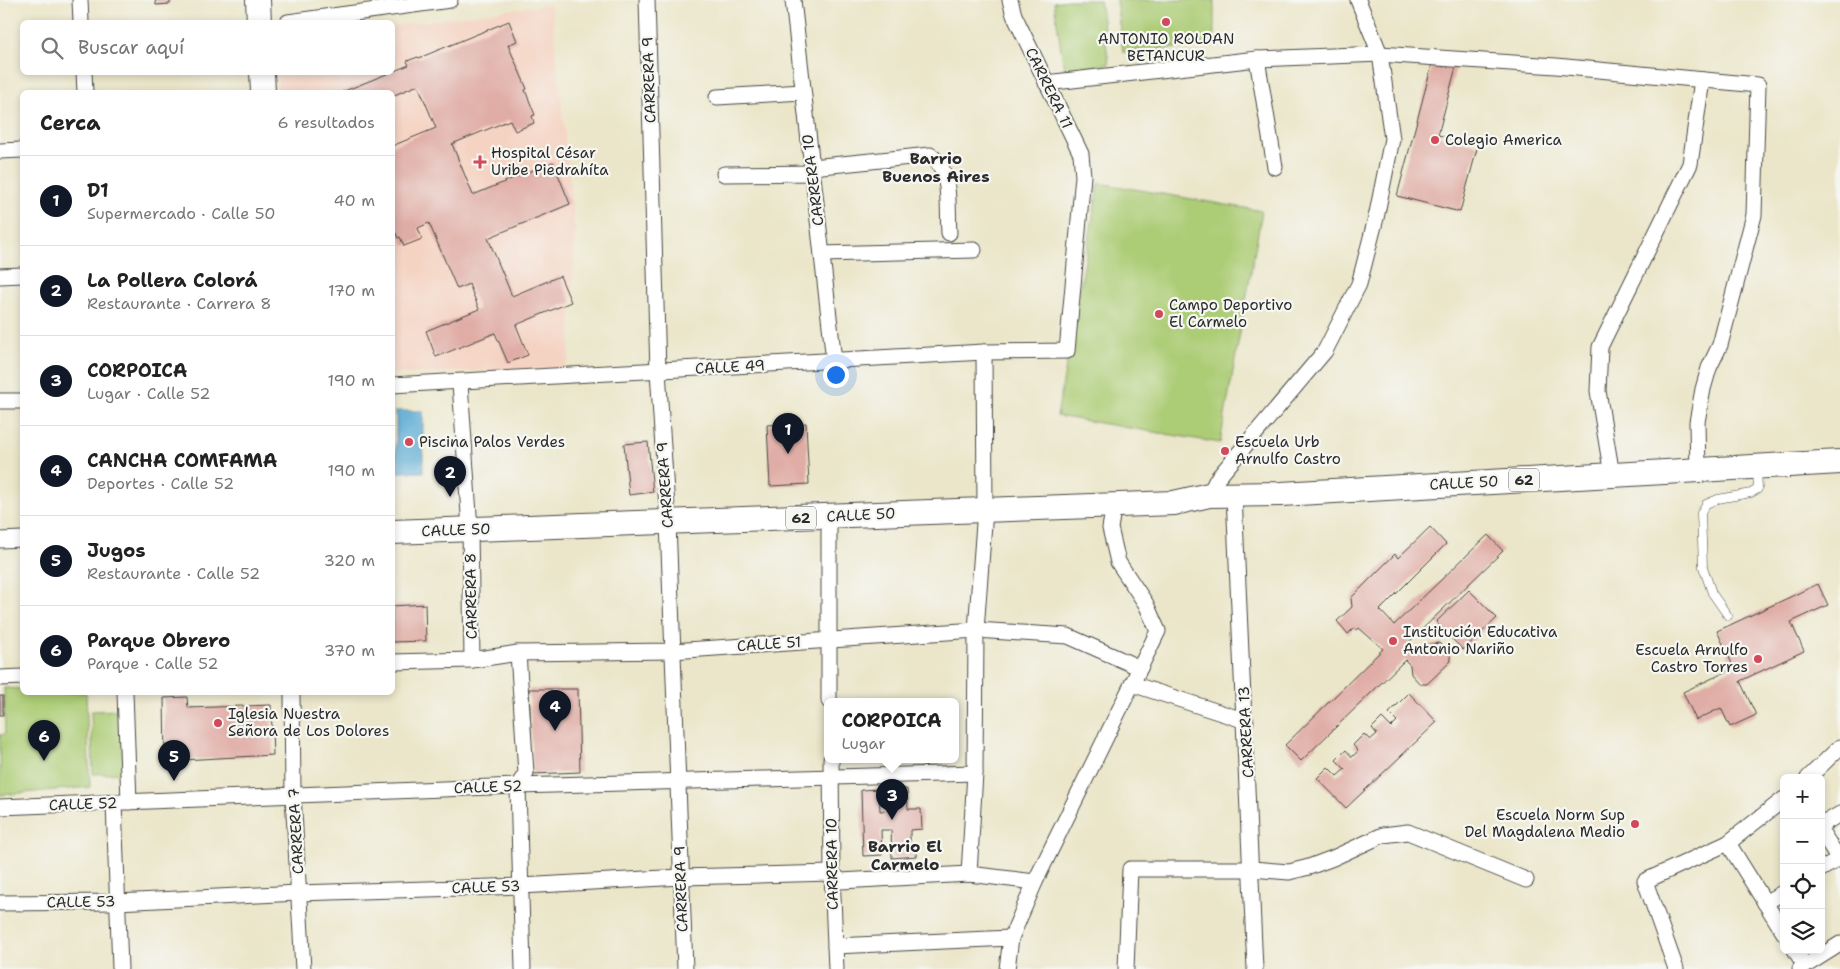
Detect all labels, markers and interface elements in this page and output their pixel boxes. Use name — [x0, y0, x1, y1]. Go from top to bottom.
marker: ANTONIO ROLDAN BETANCUR — [1160, 16, 1172, 28]
search box — [20, 20, 395, 75]
place label: ANTONIO ROLDAN BETANCUR — [1098, 29, 1234, 66]
icon: search — [38, 34, 66, 62]
text: Buscar aquí — [78, 35, 184, 60]
street label: CARRERA 9 — [637, 36, 661, 124]
street label: CARRERA 11 — [1021, 44, 1077, 132]
text: Cerca — [40, 109, 101, 137]
text: 6 resultados — [277, 112, 375, 133]
place label: Colegio America — [1445, 130, 1563, 150]
street label: CARRERA 10 — [797, 133, 829, 227]
marker: Colegio America — [1429, 134, 1441, 146]
place label: Hospital César Uribe Piedrahíta — [491, 143, 609, 180]
district label: Barrio Buenos Aires — [882, 148, 990, 187]
marker: Hospital César Uribe Piedrahíta — [473, 155, 487, 169]
text: D1 — [87, 178, 109, 203]
text: 1 — [52, 190, 60, 211]
text: 40 m — [333, 190, 375, 211]
text: Supermercado · Calle 50 — [87, 203, 276, 224]
text: La Pollera Colorá — [87, 268, 257, 293]
text: 2 — [50, 280, 62, 301]
text: 170 m — [328, 280, 375, 301]
text: Restaurante · Carrera 8 — [87, 293, 272, 314]
place label: Campo Deportivo El Carmelo — [1169, 295, 1292, 332]
marker: Campo Deportivo El Carmelo — [1153, 308, 1165, 320]
street label: CALLE 49 — [695, 355, 765, 379]
text: CORPOICA — [87, 358, 187, 383]
your location — [823, 362, 849, 388]
text: 3 — [50, 370, 62, 391]
text: 190 m — [328, 370, 375, 391]
text: Lugar · Calle 52 — [87, 383, 210, 404]
pin: 1 — [772, 413, 804, 454]
place label: Piscina Palos Verdes — [419, 432, 565, 452]
place label: Escuela Urb Arnulfo Castro — [1235, 432, 1341, 469]
marker: Piscina Palos Verdes — [403, 436, 415, 448]
street label: CARRERA 9 — [652, 441, 678, 529]
marker: Escuela Urb Arnulfo Castro — [1219, 445, 1231, 457]
text: CANCHA COMFAMA — [87, 448, 277, 473]
pin: 2 — [434, 456, 466, 497]
text: 4 — [50, 460, 62, 481]
text: 190 m — [328, 460, 375, 481]
road number: 62 — [1509, 468, 1539, 492]
street label: CALLE 50 — [1429, 471, 1499, 495]
text: Deportes · Calle 52 — [87, 473, 234, 494]
street label: CALLE 50 — [826, 503, 896, 527]
road number: 62 — [786, 506, 816, 530]
street label: CALLE 50 — [421, 519, 491, 541]
text: Jugos — [87, 538, 146, 563]
text: 5 — [51, 550, 61, 571]
text: 320 m — [324, 550, 375, 571]
street label: CARRERA 8 — [460, 553, 482, 639]
text: Restaurante · Calle 52 — [87, 563, 260, 584]
place label: Institución Educativa Antonio Nariño — [1403, 622, 1558, 659]
text: Parque Obrero — [87, 628, 230, 653]
street label: CALLE 51 — [736, 632, 802, 656]
marker: Institución Educativa Antonio Nariño — [1387, 635, 1399, 647]
text: 6 — [50, 640, 62, 661]
text: 370 m — [324, 640, 375, 661]
place label: Escuela Arnulfo Castro Torres — [1635, 640, 1748, 677]
text: Parque · Calle 52 — [87, 653, 218, 674]
marker: Escuela Arnulfo Castro Torres — [1752, 653, 1764, 665]
street label: CARRERA 13 — [1234, 686, 1258, 778]
pin: 4 — [539, 690, 571, 731]
popup — [824, 698, 959, 763]
place label: Iglesia Nuestra Señora de Los Dolores — [228, 704, 389, 741]
text: CORPOICA — [841, 708, 942, 733]
marker: Iglesia Nuestra Señora de Los Dolores — [212, 717, 224, 729]
pin: 6 — [28, 720, 60, 761]
text: Lugar — [841, 733, 886, 754]
pin: 5 — [158, 740, 190, 781]
map controls — [1780, 774, 1825, 954]
button: + — [1780, 774, 1825, 819]
street label: CALLE 52 — [453, 776, 523, 798]
pin: 3 — [876, 779, 908, 820]
street label: CARRERA 7 — [284, 787, 308, 875]
street label: CALLE 52 — [48, 793, 118, 815]
place label: Escuela Norm Sup Del Magdalena Medio — [1464, 805, 1625, 842]
street label: CARRERA 10 — [821, 818, 843, 910]
marker: Escuela Norm Sup Del Magdalena Medio — [1629, 818, 1641, 830]
button: − — [1780, 819, 1825, 864]
district label: Barrio El Carmelo — [868, 836, 943, 875]
street label: CARRERA 9 — [669, 845, 693, 933]
button: locate — [1780, 864, 1825, 909]
street label: CALLE 53 — [451, 876, 521, 898]
street label: CALLE 53 — [46, 891, 116, 913]
button: layers — [1780, 909, 1825, 954]

